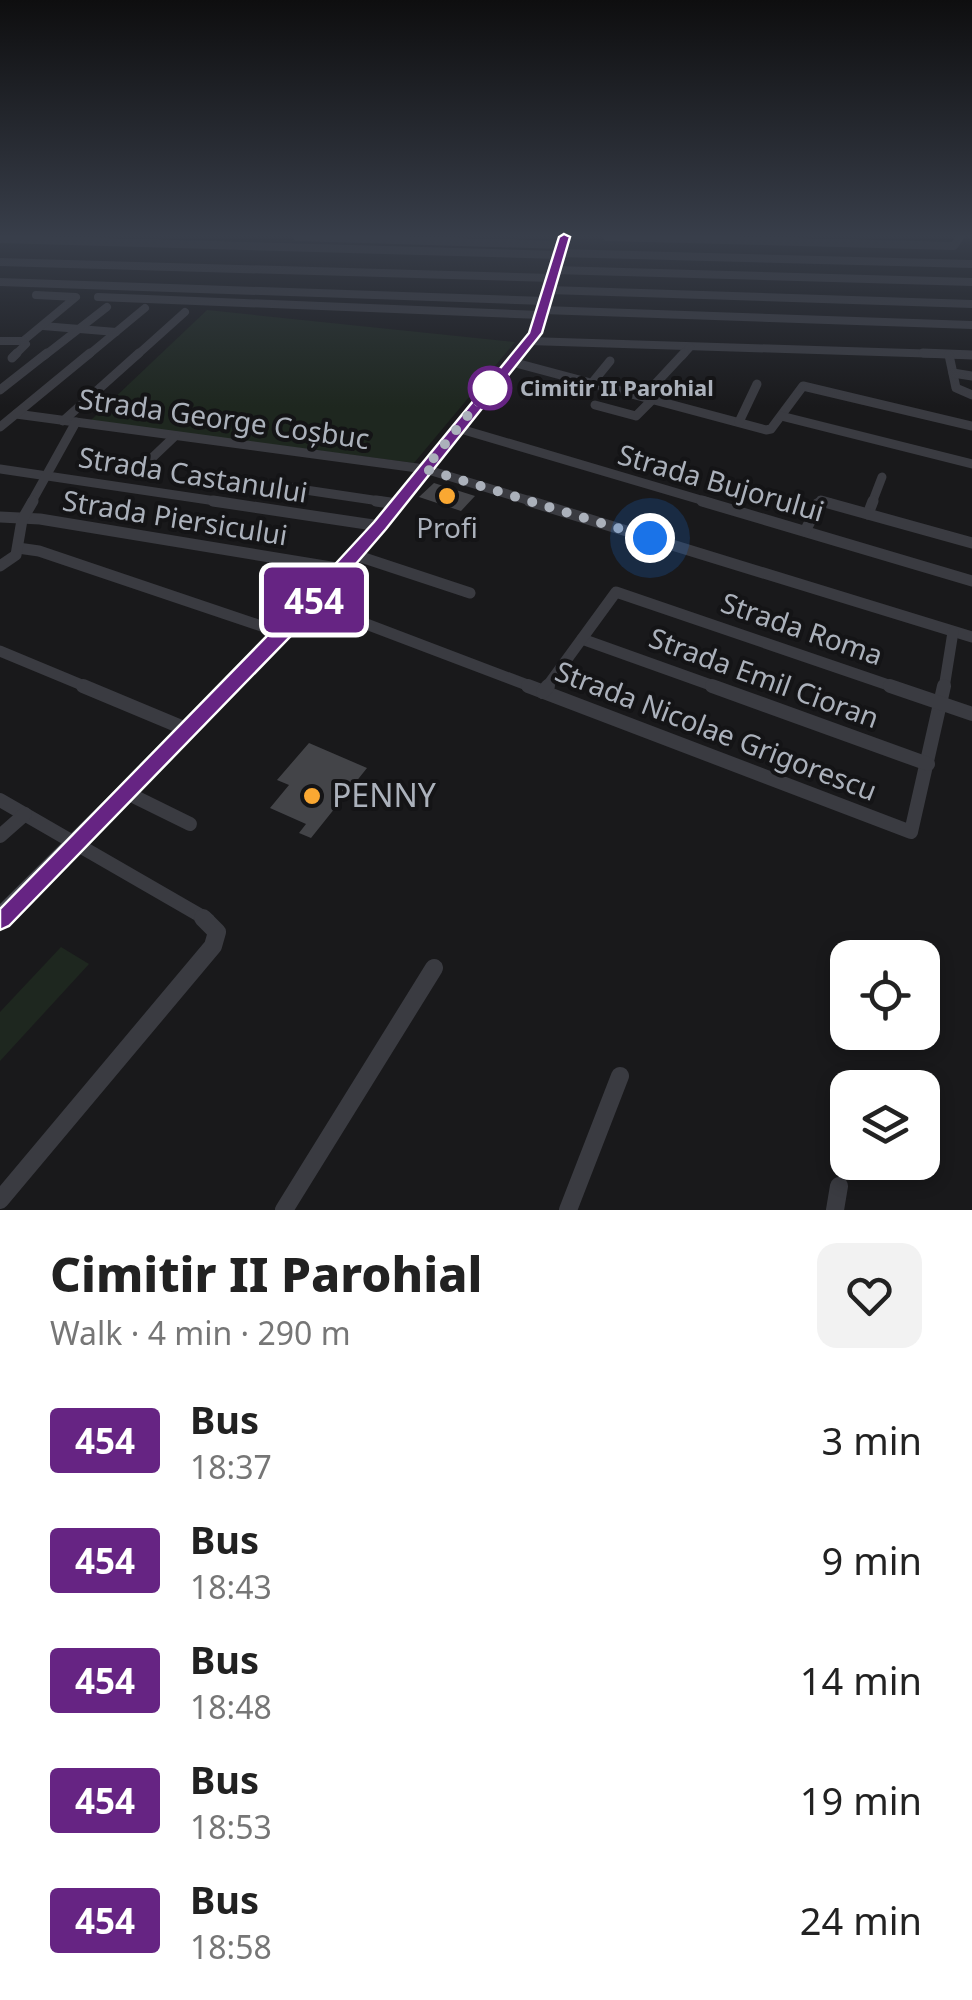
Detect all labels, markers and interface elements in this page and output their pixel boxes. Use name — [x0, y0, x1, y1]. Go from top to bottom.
marker: Cimitir II Parohial — [469, 367, 511, 409]
place label: Cimitir II Parohial — [520, 372, 714, 402]
street label: Strada George Coșbuc — [76, 379, 372, 457]
street label: Strada Bujorului — [614, 434, 829, 530]
street label: Strada Castanului — [76, 437, 310, 511]
street label: Strada Piersicului — [60, 480, 290, 554]
marker: Profi — [436, 485, 458, 507]
place label: Profi — [416, 508, 478, 546]
your location — [625, 513, 675, 563]
line badge: 454 — [256, 568, 372, 632]
text: 454 — [284, 577, 344, 624]
street label: Strada Roma — [716, 583, 888, 673]
street label: Strada Emil Cioran — [644, 618, 884, 736]
street label: Strada Nicolae Grigorescu — [550, 651, 883, 809]
place label: PENNY — [332, 773, 437, 816]
marker: PENNY — [301, 785, 323, 807]
map controls — [830, 940, 940, 1180]
button: locate — [830, 940, 940, 1050]
button: layers — [830, 1070, 940, 1180]
text: Cimitir II Parohial — [50, 1241, 482, 1306]
button: heart — [817, 1243, 922, 1348]
text: Walk · 4 min · 290 m — [50, 1311, 351, 1354]
text: Bus — [190, 1393, 259, 1445]
text: 3 min — [822, 1414, 922, 1466]
text: 454 — [75, 1417, 135, 1464]
text: 18:37 — [190, 1445, 272, 1488]
text: Bus — [190, 1513, 259, 1565]
text: 9 min — [822, 1534, 922, 1586]
text: 454 — [75, 1537, 135, 1584]
text: 18:43 — [190, 1565, 272, 1608]
text: Bus — [190, 1633, 259, 1685]
text: 14 min — [800, 1654, 922, 1706]
text: 454 — [75, 1657, 135, 1704]
text: 18:48 — [190, 1685, 272, 1728]
text: Bus — [190, 1753, 259, 1805]
text: 19 min — [800, 1774, 922, 1826]
text: 454 — [75, 1777, 135, 1824]
text: 18:53 — [190, 1805, 272, 1848]
text: Bus — [190, 1873, 259, 1925]
text: 24 min — [800, 1894, 922, 1946]
text: 454 — [75, 1897, 135, 1944]
text: 18:58 — [190, 1925, 272, 1968]

